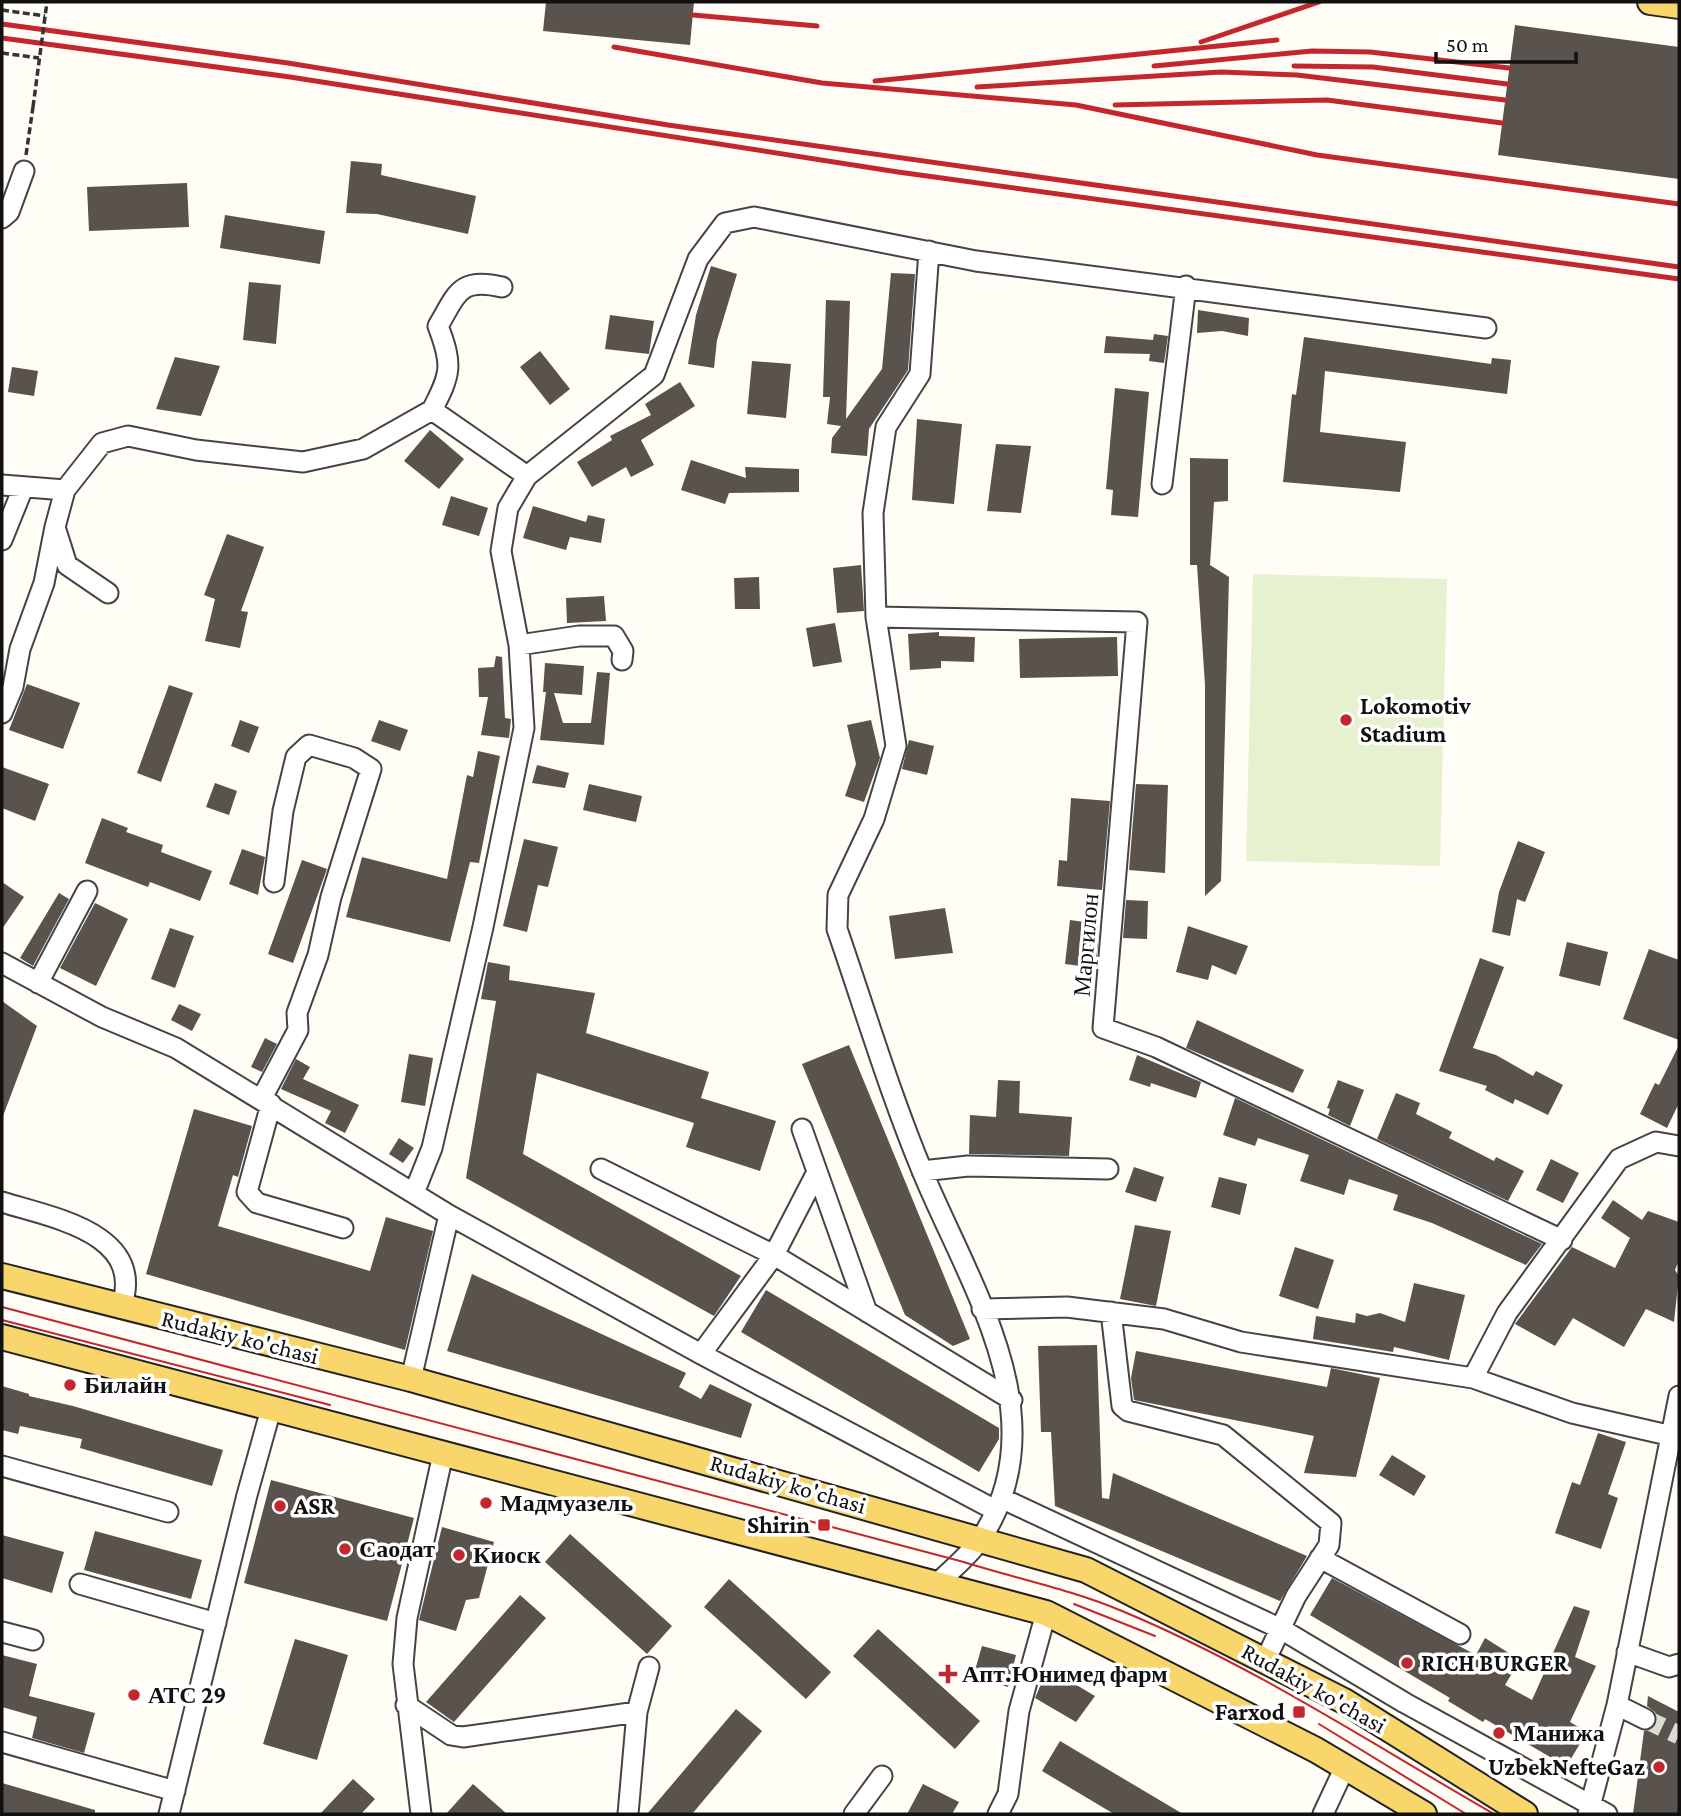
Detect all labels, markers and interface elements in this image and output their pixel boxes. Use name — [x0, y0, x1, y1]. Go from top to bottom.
scale bar — [1436, 21, 1576, 65]
text: 50 m — [1446, 33, 1489, 57]
place label: Lokomotiv Stadium — [1360, 692, 1471, 747]
marker: Lokomotiv Stadium — [1338, 712, 1354, 728]
street label: Маргилон — [1068, 892, 1103, 998]
street label: Rudakiy ko'chasi — [159, 1304, 322, 1369]
place label: Билайн — [84, 1371, 167, 1398]
marker: Билайн — [62, 1377, 78, 1393]
street label: Rudakiy ko'chasi — [707, 1448, 869, 1519]
place label: Мадмуазель — [500, 1489, 634, 1516]
place label: ASR — [293, 1492, 335, 1519]
marker: Мадмуазель — [478, 1495, 494, 1511]
marker: ASR — [272, 1498, 288, 1514]
place label: Shirin — [747, 1511, 810, 1538]
marker: Shirin — [816, 1517, 832, 1533]
place label: Саодат — [359, 1535, 435, 1562]
marker: Саодат — [337, 1541, 353, 1557]
place label: Киоск — [473, 1541, 541, 1568]
marker: Киоск — [451, 1547, 467, 1563]
street label: Rudakiy ko'chasi — [1237, 1637, 1391, 1738]
place label: RICH BURGER — [1421, 1649, 1568, 1676]
marker: RICH BURGER — [1399, 1655, 1415, 1671]
place label: Апт.Юнимед фарм — [962, 1660, 1168, 1687]
marker: Апт.Юнимед фарм — [940, 1666, 956, 1682]
place label: АТС 29 — [148, 1681, 226, 1708]
marker: АТС 29 — [126, 1687, 142, 1703]
place label: Farxod — [1215, 1698, 1285, 1725]
marker: Farxod — [1291, 1704, 1307, 1720]
place label: Манижа — [1513, 1719, 1605, 1746]
marker: Манижа — [1491, 1725, 1507, 1741]
place label: UzbekNefteGaz — [1488, 1753, 1645, 1780]
marker: UzbekNefteGaz — [1651, 1759, 1667, 1775]

